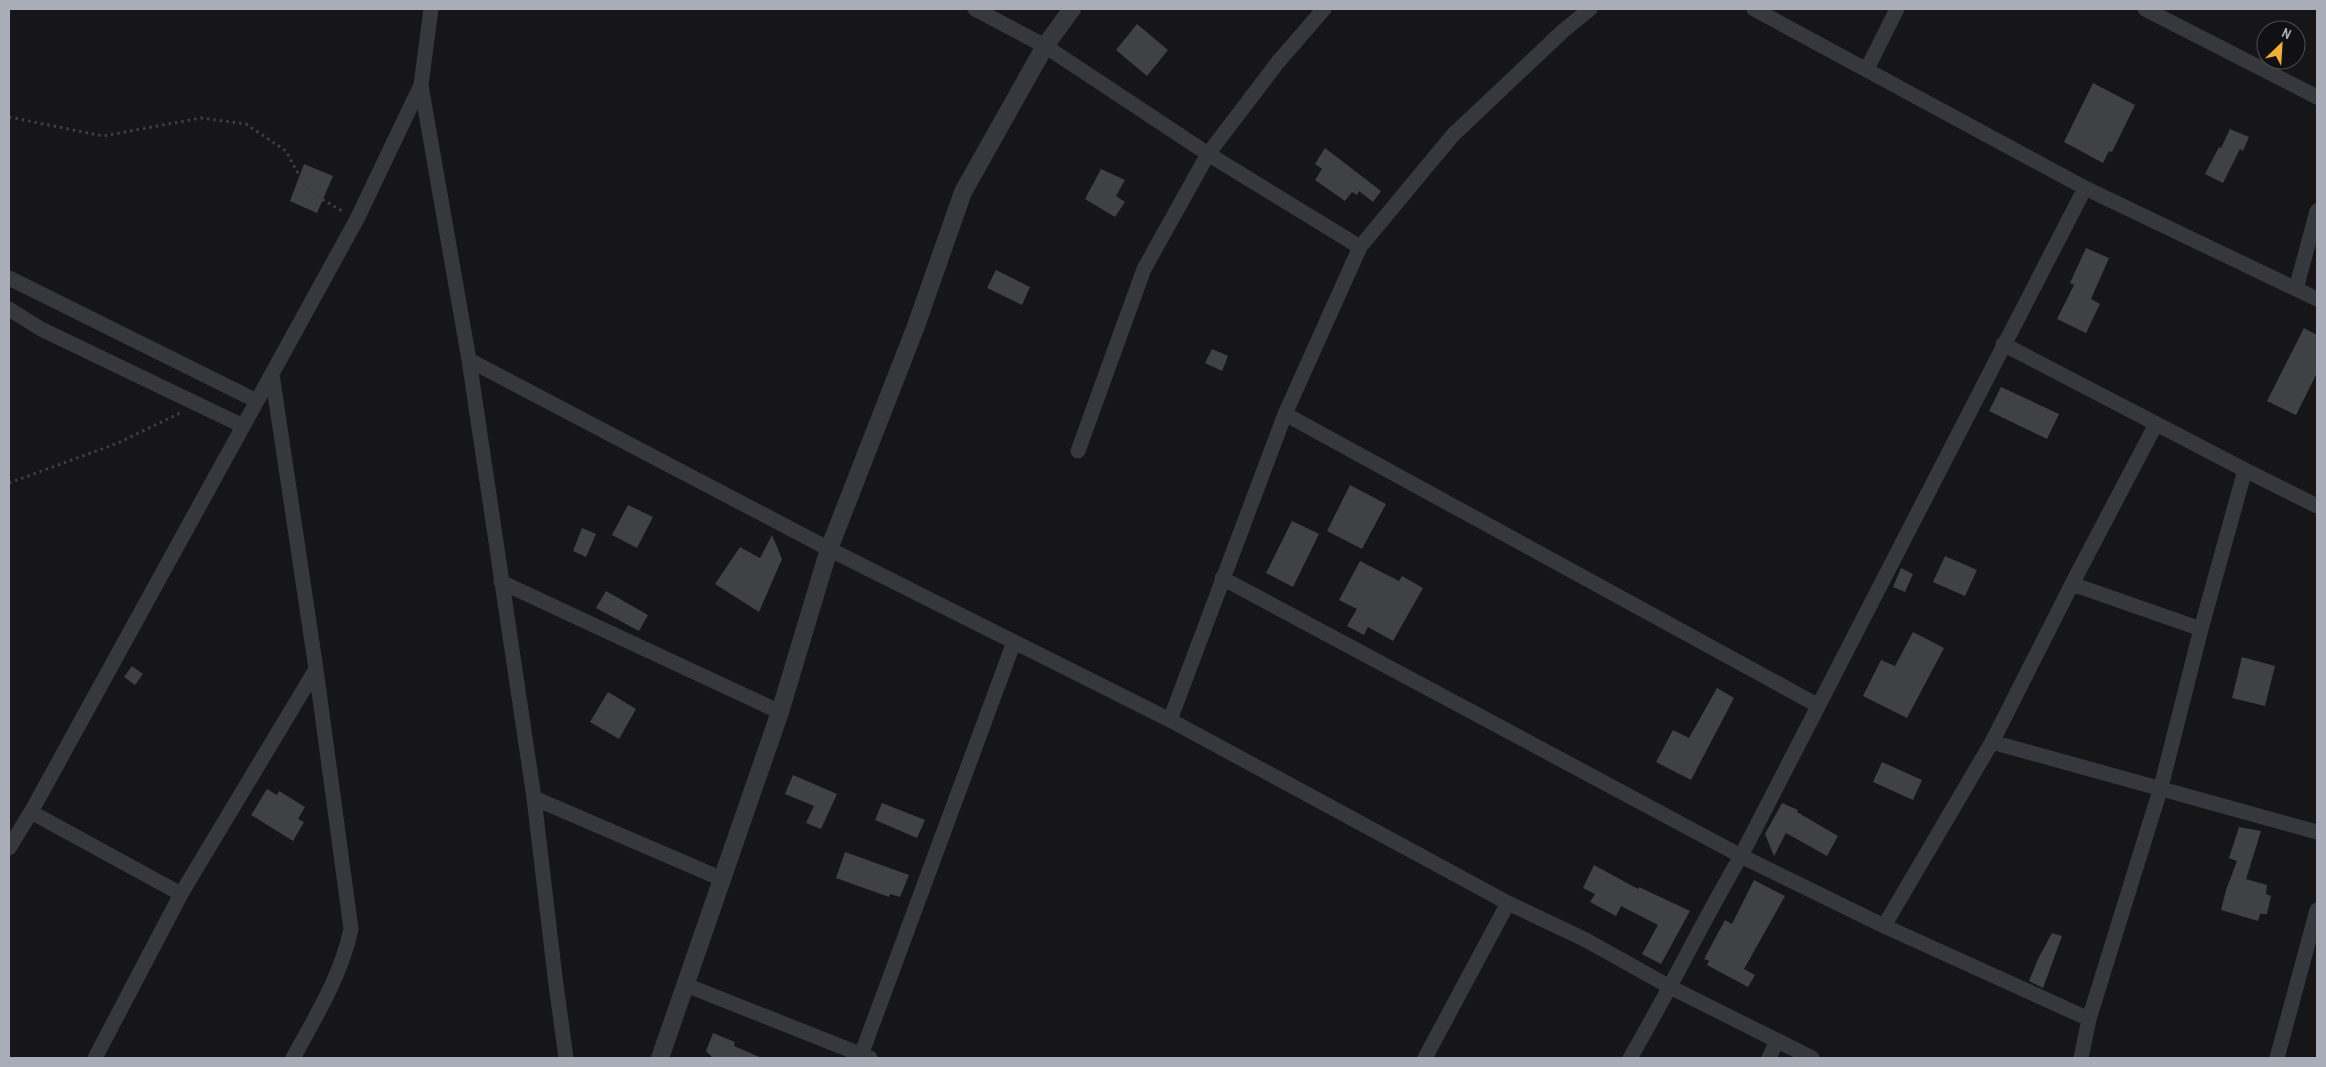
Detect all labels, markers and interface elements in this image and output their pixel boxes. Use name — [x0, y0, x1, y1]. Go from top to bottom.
north arrow — [2256, 20, 2306, 70]
text: N — [2279, 23, 2294, 43]

